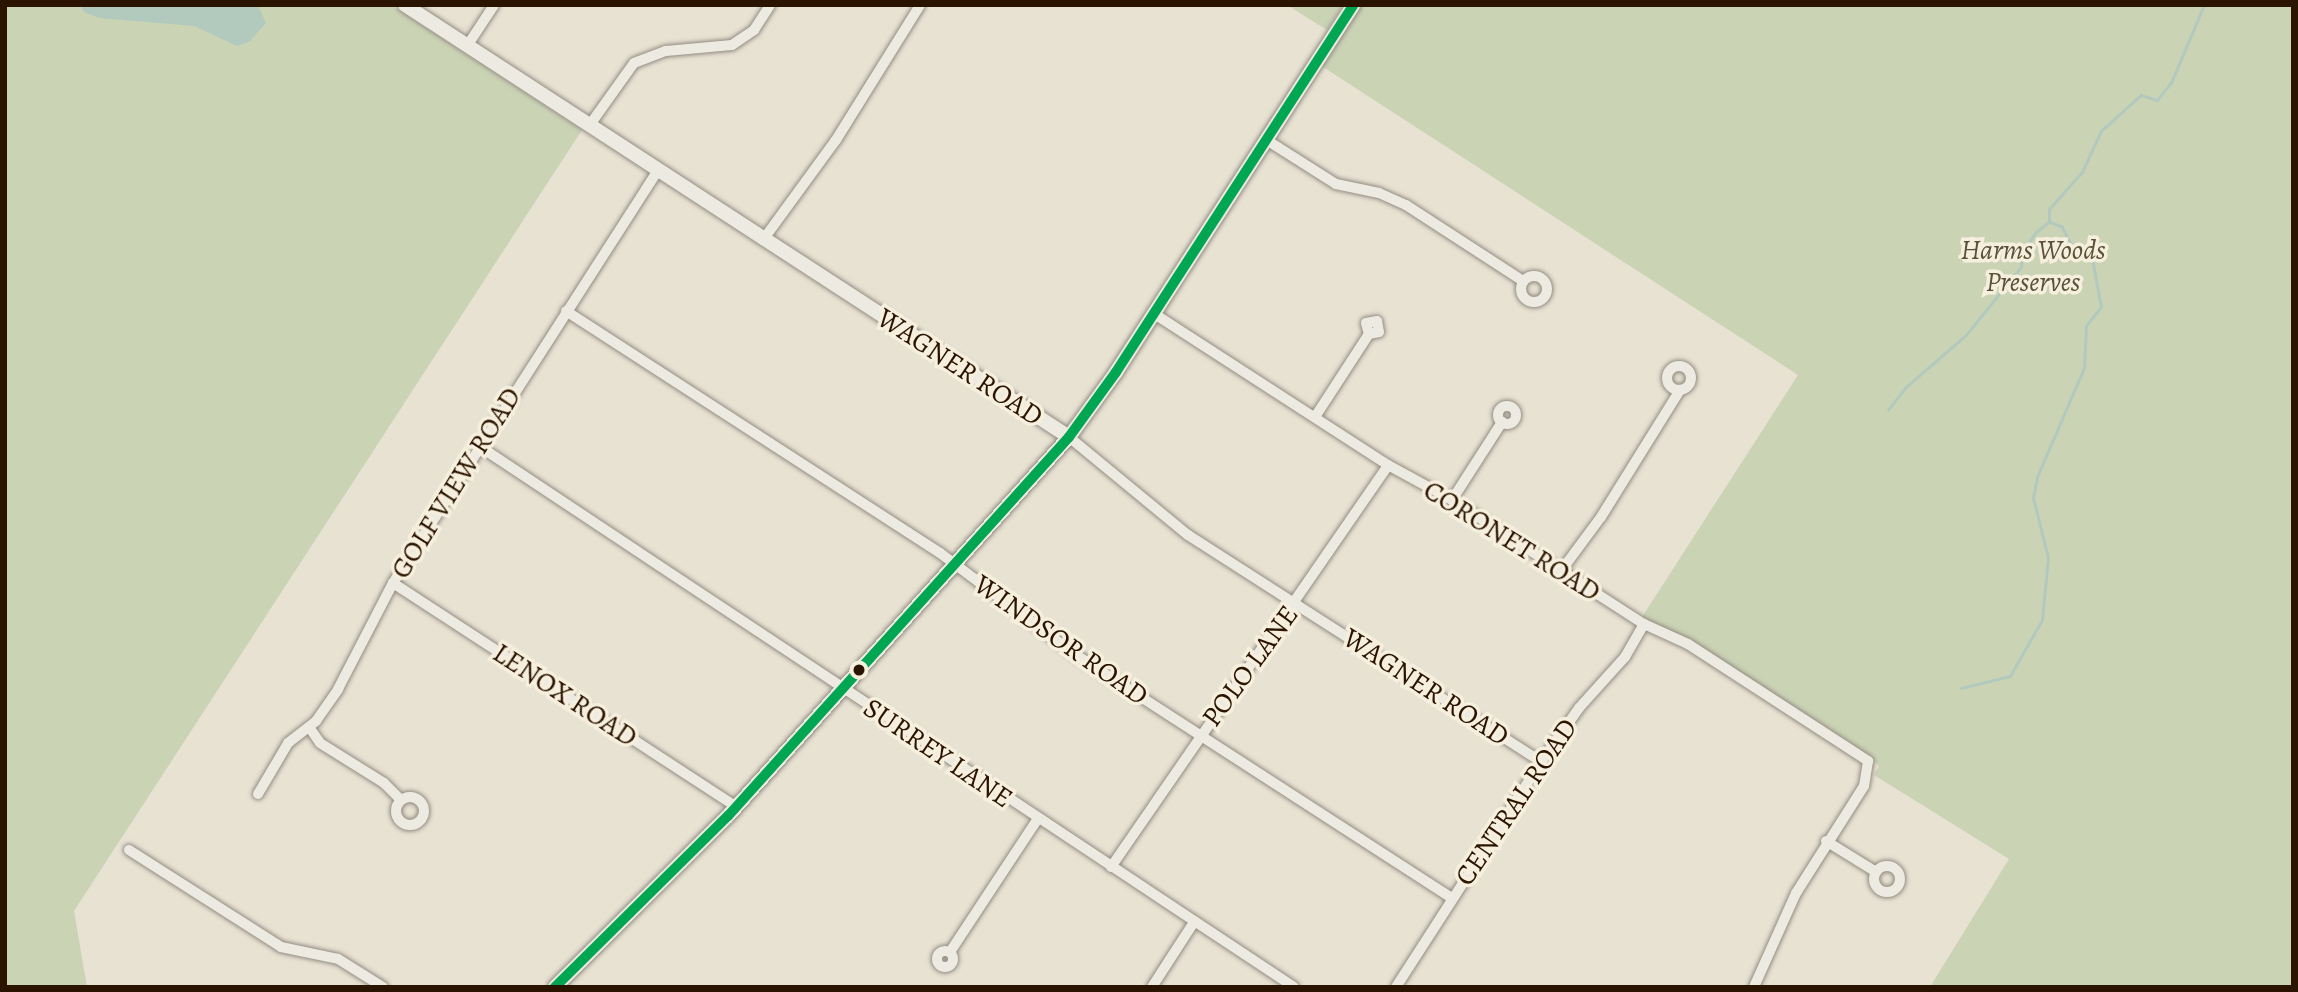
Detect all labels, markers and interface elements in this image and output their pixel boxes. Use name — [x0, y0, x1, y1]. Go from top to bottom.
park label: Harms Woods Preserves — [1960, 233, 2106, 299]
street label: WAGNER ROAD — [871, 301, 1049, 433]
street label: GOLF VIEW ROAD — [384, 381, 528, 585]
street label: CORONET ROAD — [1417, 473, 1607, 609]
street label: WINDSOR ROAD — [967, 567, 1155, 713]
street label: POLO LANE — [1195, 599, 1305, 733]
street label: WAGNER ROAD — [1337, 621, 1515, 753]
street label: LENOX ROAD — [487, 636, 643, 754]
unlabelled marker — [852, 663, 866, 677]
street label: SURREY LANE — [857, 691, 1019, 815]
street label: CENTRAL ROAD — [1448, 712, 1584, 892]

